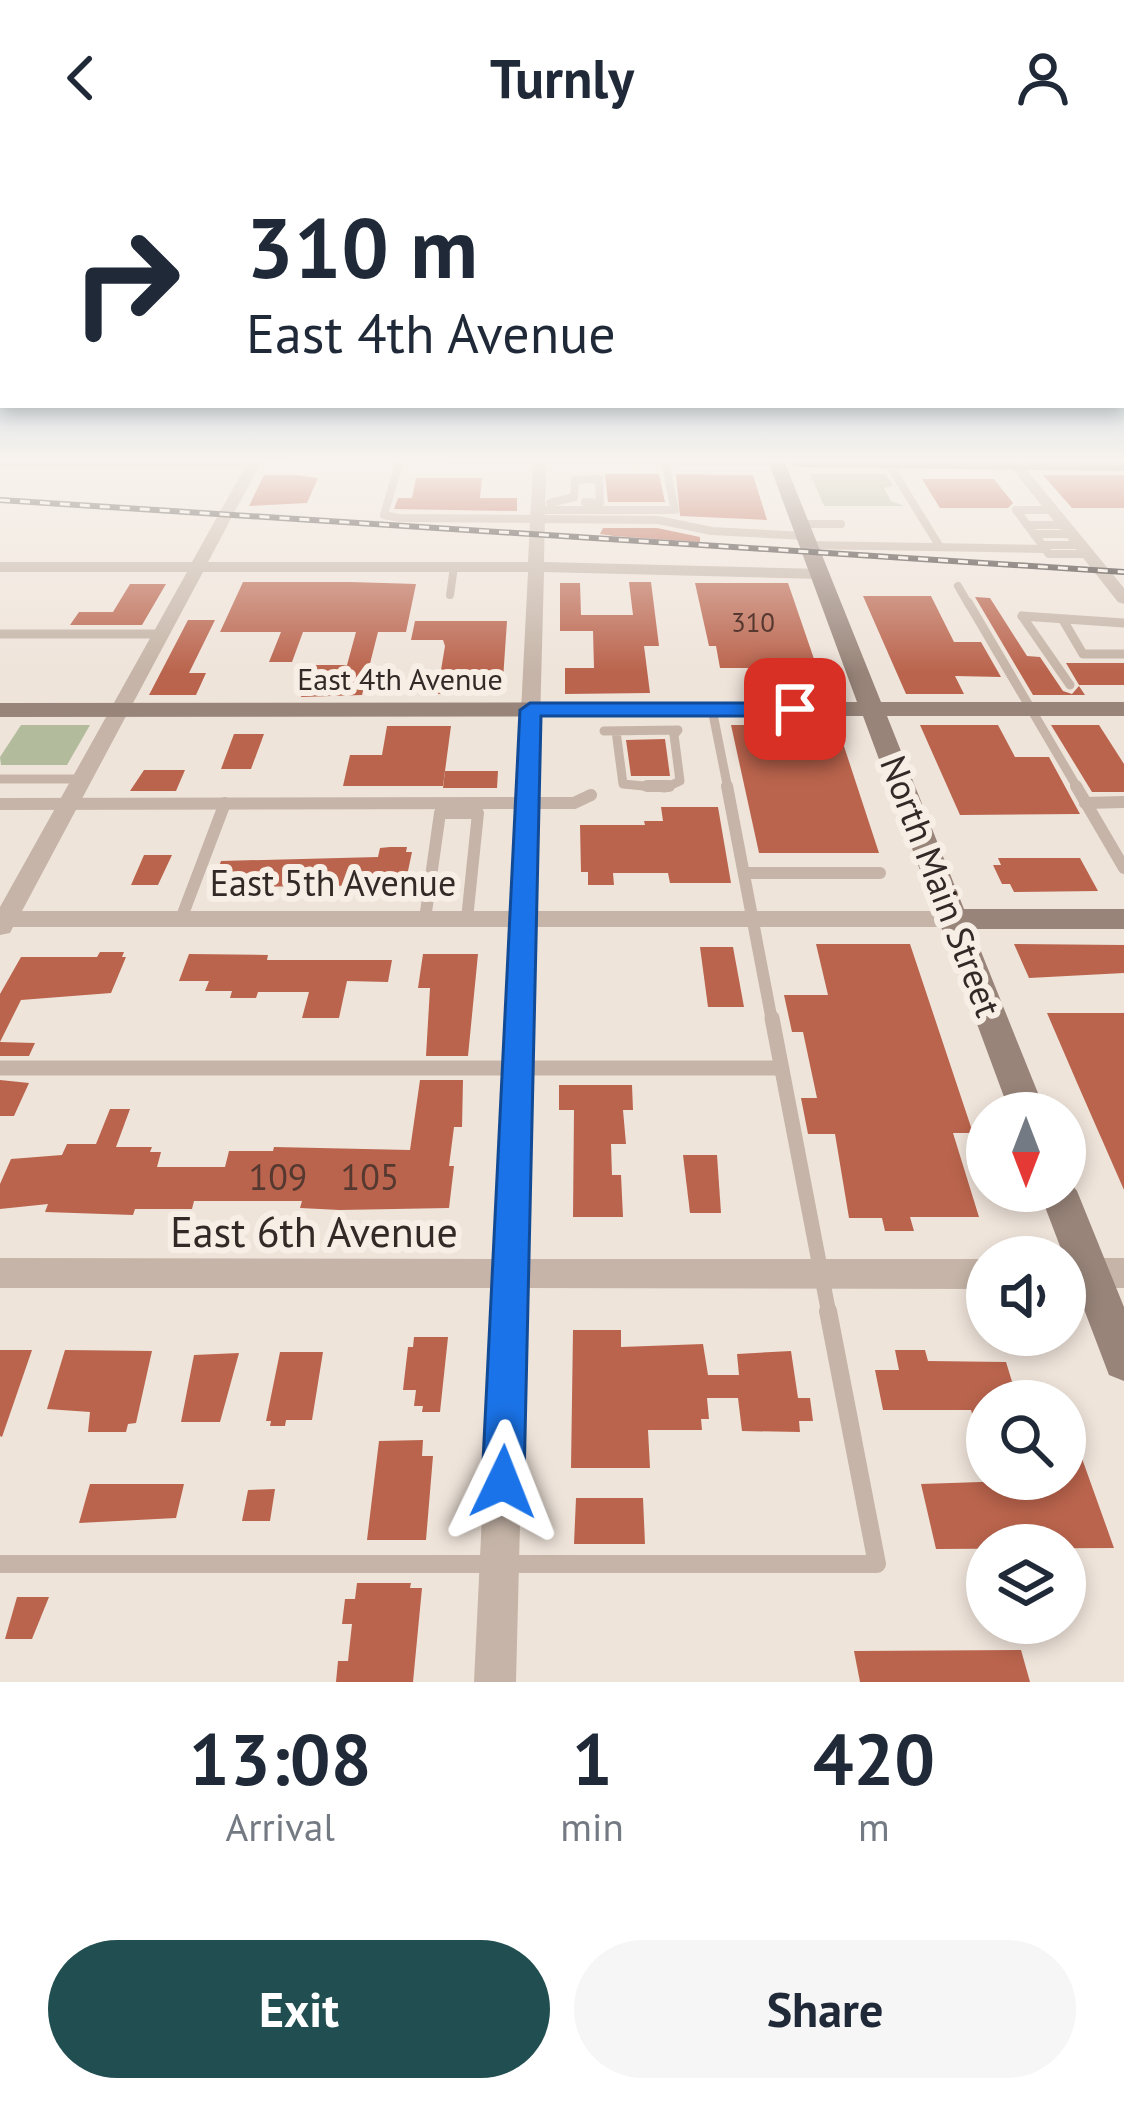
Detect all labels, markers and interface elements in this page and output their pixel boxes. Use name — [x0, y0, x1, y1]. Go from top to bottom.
text: Turnly — [490, 43, 634, 113]
icon: back — [48, 45, 114, 111]
icon: person — [1010, 45, 1076, 111]
text: 310 m — [246, 192, 478, 301]
icon: right — [48, 204, 204, 360]
text: East 4th Avenue — [246, 298, 616, 368]
house number: 310 — [731, 605, 775, 639]
pin — [744, 658, 846, 760]
street label: East 4th Avenue — [297, 659, 503, 698]
icon: arrive — [762, 676, 828, 742]
street label: North Main Street — [870, 749, 1013, 1023]
street label: East 5th Avenue — [210, 859, 456, 906]
north arrow — [966, 1092, 1086, 1212]
map controls — [966, 1092, 1086, 1644]
house number: 109 — [249, 1153, 307, 1200]
house number: 105 — [341, 1153, 399, 1200]
street label: East 6th Avenue — [170, 1204, 458, 1259]
button: sound — [966, 1236, 1086, 1356]
button: search — [966, 1380, 1086, 1500]
position arrow — [440, 1419, 566, 1545]
button: layers — [966, 1524, 1086, 1644]
text: 13:08 — [189, 1712, 372, 1805]
text: 1 — [572, 1712, 613, 1805]
text: 420 — [813, 1712, 935, 1805]
text: Arrival — [226, 1801, 335, 1852]
text: min — [560, 1801, 624, 1852]
text: m — [858, 1801, 890, 1852]
button: Exit — [48, 1940, 550, 2078]
button: Share — [574, 1940, 1076, 2078]

